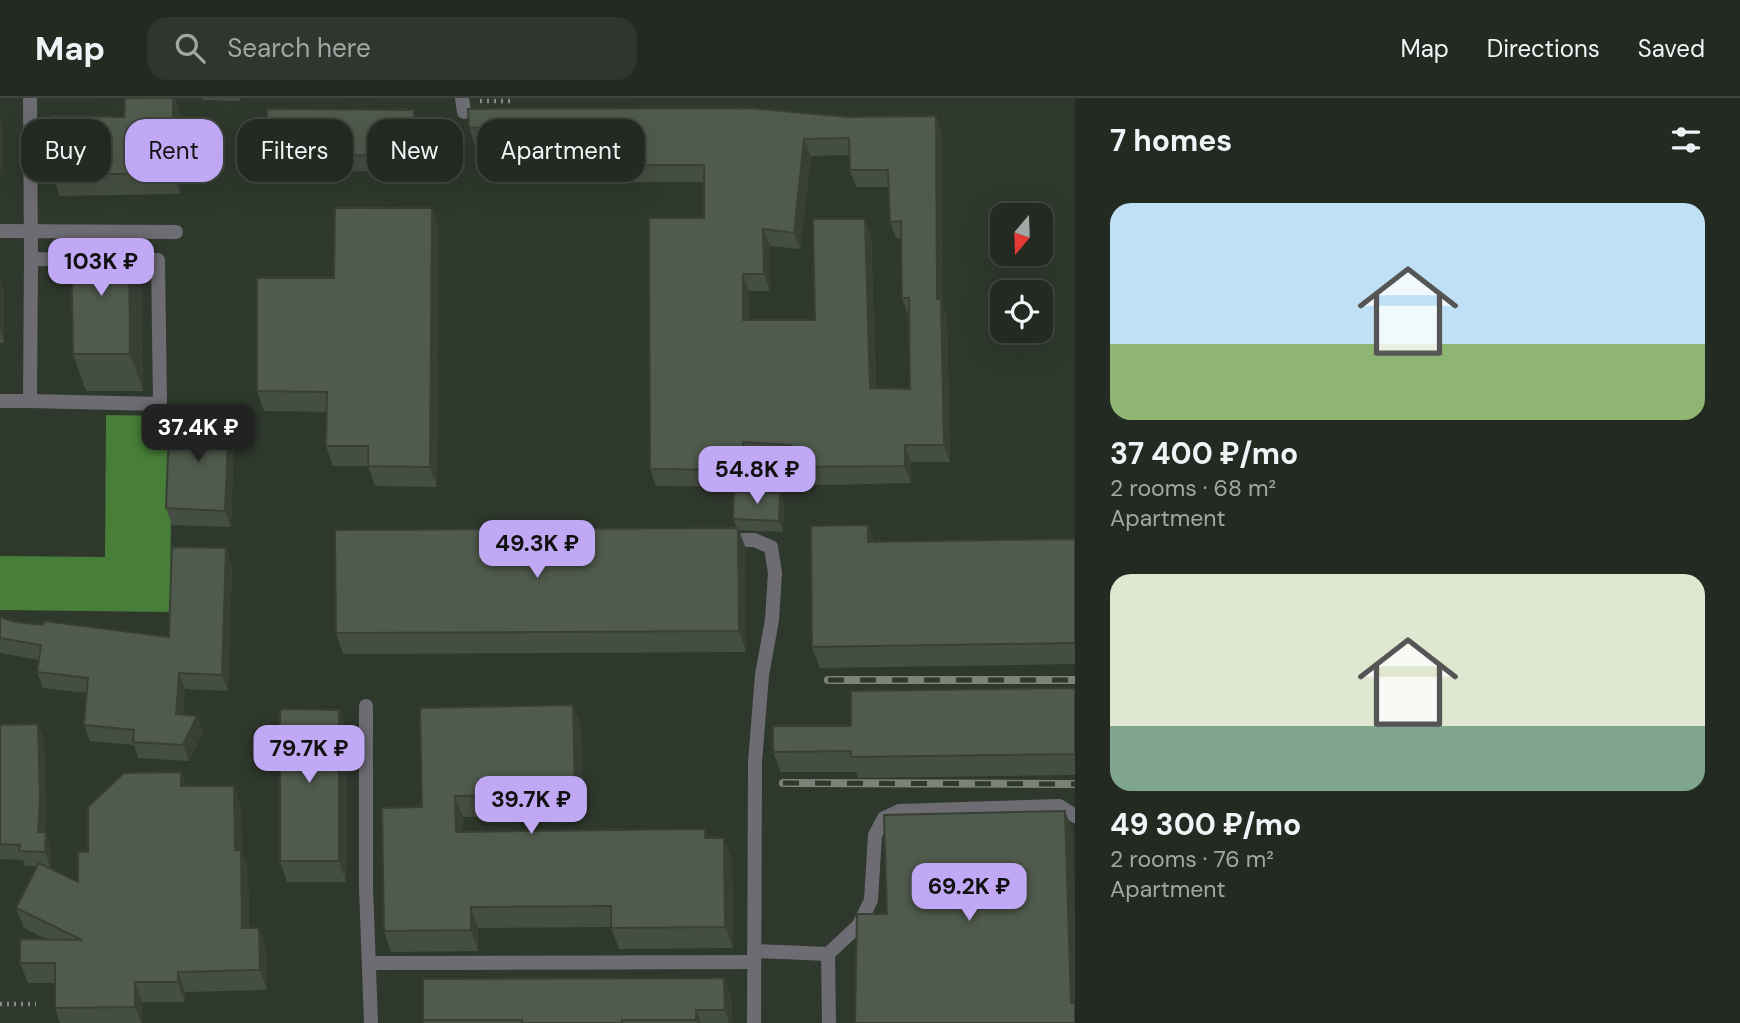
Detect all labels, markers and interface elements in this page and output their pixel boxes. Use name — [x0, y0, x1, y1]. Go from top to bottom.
search box — [147, 17, 637, 80]
text: Map — [35, 27, 105, 70]
icon: search — [171, 29, 209, 67]
text: Search here — [227, 31, 371, 65]
text: Map — [1401, 33, 1449, 64]
text: Directions — [1487, 33, 1600, 64]
text: Saved — [1638, 33, 1705, 64]
chip: Buy — [21, 119, 111, 182]
chip: Rent — [125, 119, 223, 182]
chip: Filters — [237, 119, 353, 182]
chip: New — [367, 119, 463, 182]
chip: Apartment — [477, 119, 645, 182]
text: 7 homes — [1110, 121, 1232, 160]
icon: filters — [1667, 121, 1705, 159]
north arrow — [990, 203, 1054, 266]
map controls — [990, 203, 1053, 343]
pin: 103K ₽ — [44, 238, 158, 298]
text: 103K ₽ — [64, 246, 138, 276]
icon: home — [1345, 248, 1471, 374]
button: locate — [990, 280, 1053, 343]
pin: 37.4K ₽ — [133, 404, 263, 464]
text: 37.4K ₽ — [158, 412, 238, 442]
text: 37 400 ₽/mo — [1110, 434, 1298, 473]
pin: 54.8K ₽ — [692, 446, 822, 506]
text: 54.8K ₽ — [714, 454, 800, 484]
text: 2 rooms · 68 m² — [1110, 473, 1276, 503]
text: Apartment — [1110, 503, 1225, 533]
pin: 49.3K ₽ — [472, 520, 602, 580]
text: 49.3K ₽ — [495, 528, 579, 558]
icon: home — [1345, 619, 1471, 745]
pin: 79.7K ₽ — [244, 726, 374, 785]
text: 79.7K ₽ — [270, 733, 348, 763]
pin: 39.7K ₽ — [466, 776, 596, 836]
text: 39.7K ₽ — [491, 784, 571, 814]
text: 49 300 ₽/mo — [1110, 805, 1301, 844]
text: 2 rooms · 76 m² — [1110, 844, 1274, 874]
pin: 69.2K ₽ — [904, 864, 1034, 923]
text: 69.2K ₽ — [928, 871, 1010, 901]
text: Apartment — [1110, 874, 1225, 904]

